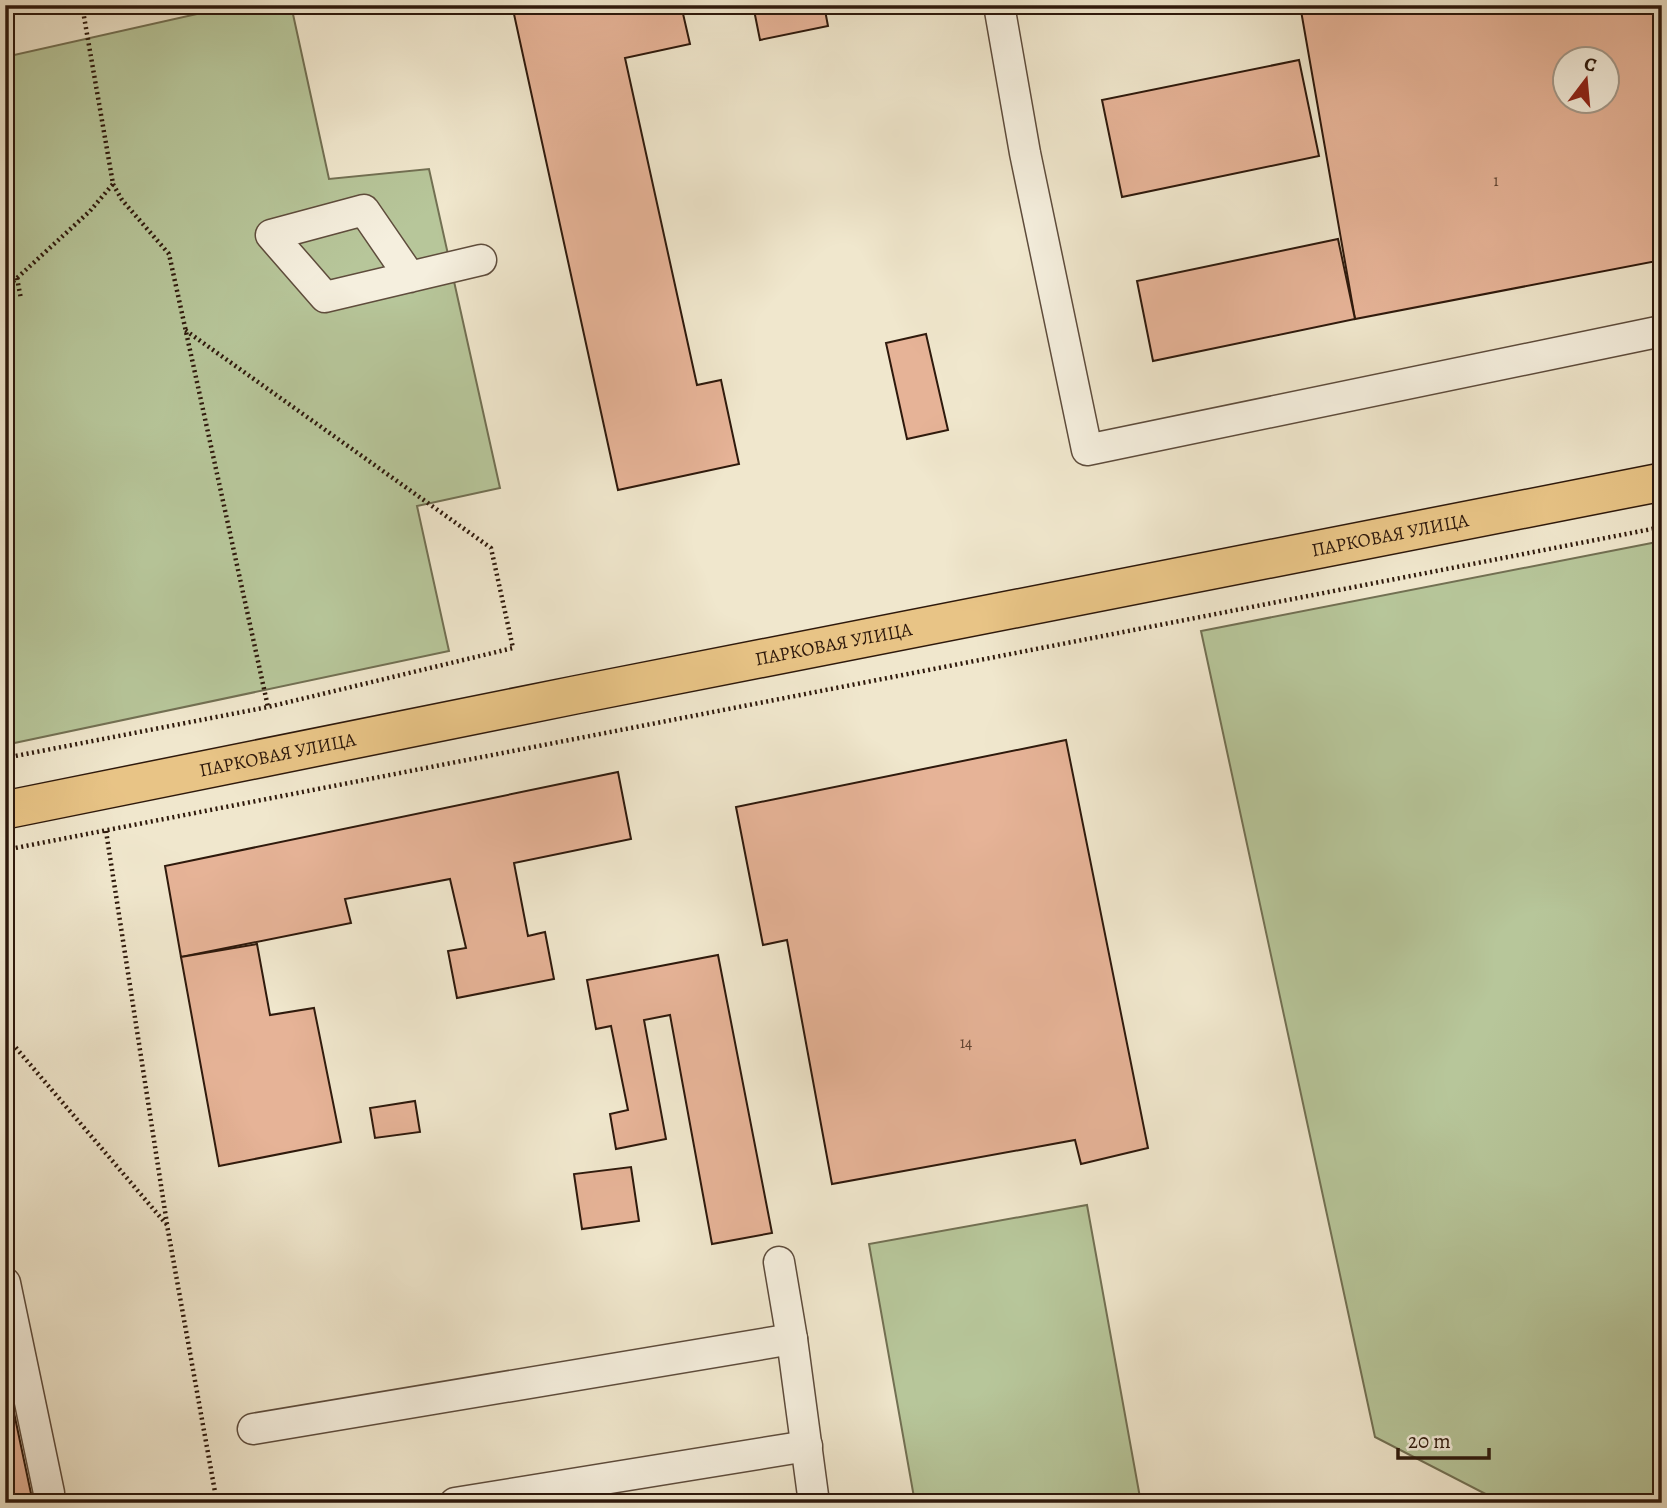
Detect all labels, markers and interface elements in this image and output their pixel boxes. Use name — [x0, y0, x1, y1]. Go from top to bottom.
north arrow — [1552, 46, 1622, 116]
text: С — [1581, 51, 1600, 79]
house number: 1 — [1493, 170, 1499, 192]
street label: ПАРКОВАЯ УЛИЦА — [1309, 507, 1472, 563]
street label: ПАРКОВАЯ УЛИЦА — [753, 616, 915, 672]
street label: ПАРКОВАЯ УЛИЦА — [197, 726, 359, 784]
house number: 14 — [960, 1032, 972, 1054]
scale bar — [1398, 1417, 1488, 1461]
text: 20 m — [1408, 1427, 1451, 1455]

